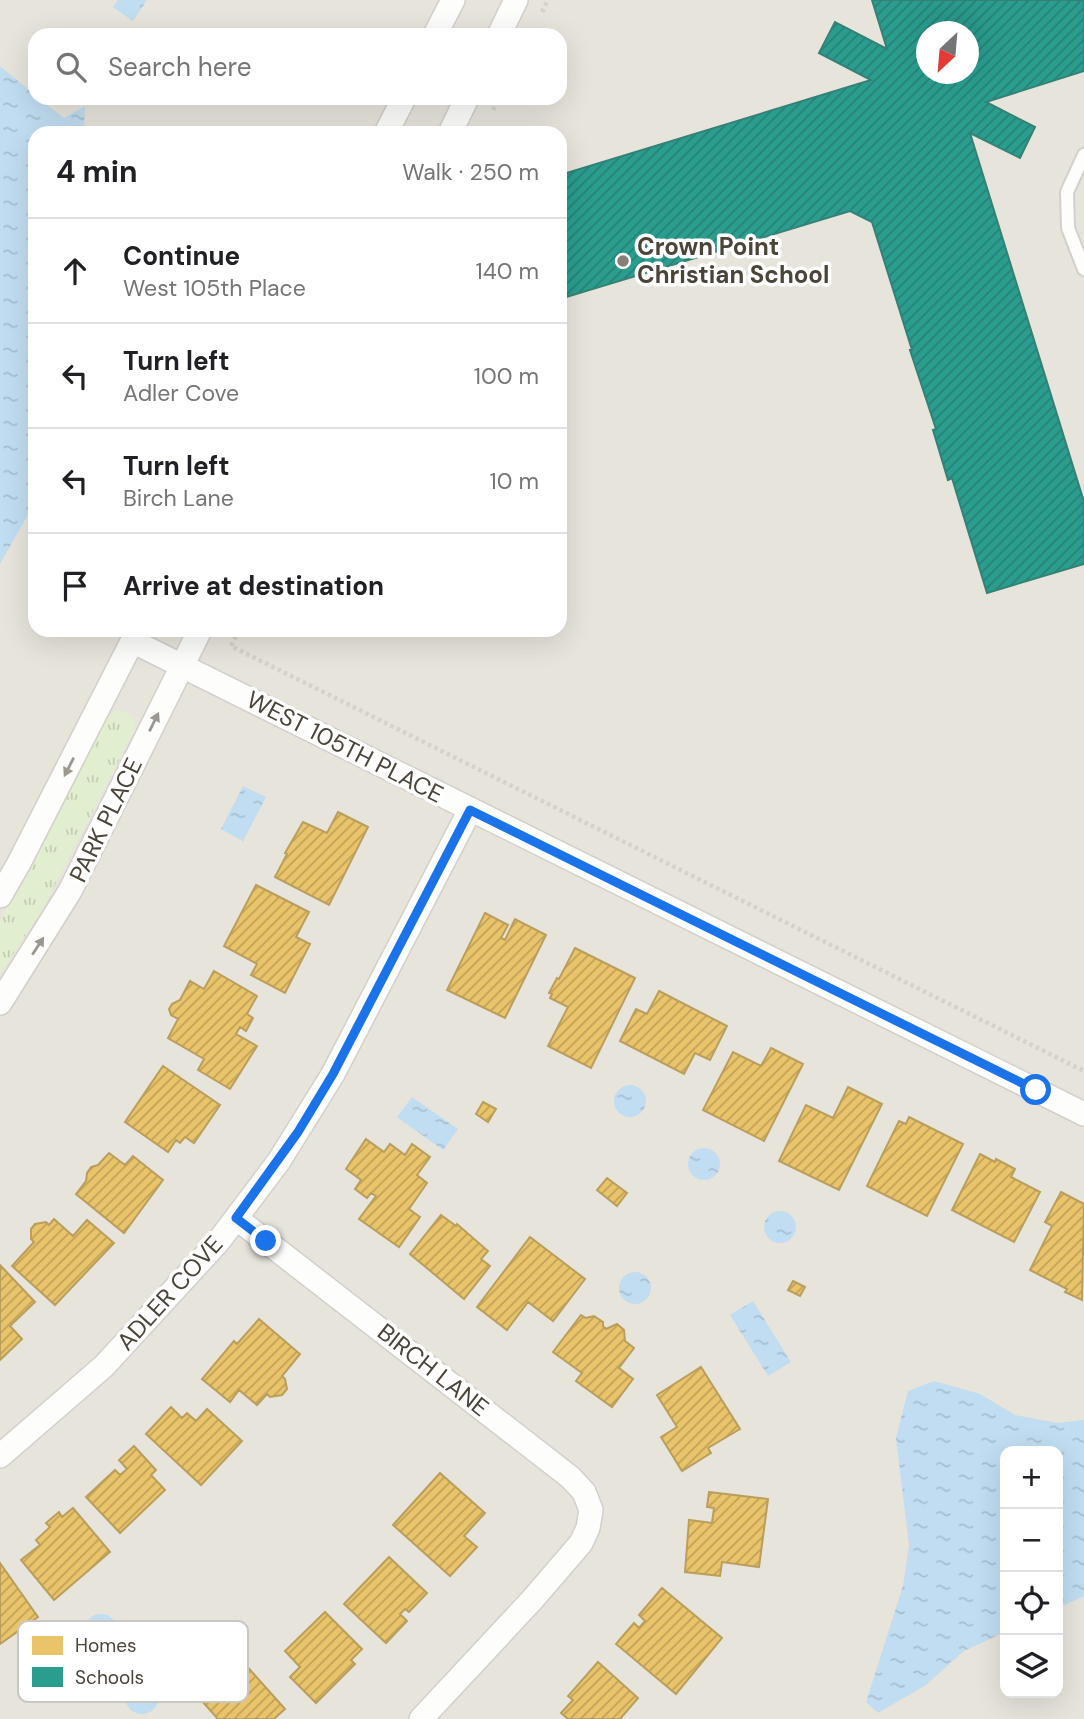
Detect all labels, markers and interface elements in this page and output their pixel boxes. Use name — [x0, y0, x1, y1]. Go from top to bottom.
north arrow — [916, 21, 979, 84]
search box — [28, 28, 567, 105]
icon: search — [52, 48, 90, 86]
text: Search here — [108, 50, 251, 84]
text: 4 min — [56, 152, 138, 191]
text: Walk · 250 m — [402, 157, 539, 187]
place label: Crown Point Christian School — [637, 231, 829, 290]
text: Continue — [123, 239, 240, 273]
icon: ahead — [56, 252, 94, 290]
marker: Crown Point Christian School — [615, 253, 631, 269]
text: 140 m — [476, 256, 539, 286]
text: West 105th Place — [123, 273, 306, 303]
text: Turn left — [123, 344, 230, 378]
icon: left — [56, 357, 94, 395]
text: 100 m — [474, 361, 539, 391]
text: Adler Cove — [123, 378, 239, 408]
text: Turn left — [123, 449, 230, 483]
icon: left — [56, 462, 94, 500]
text: 10 m — [489, 466, 539, 496]
text: Birch Lane — [123, 483, 234, 513]
icon: arrive — [56, 567, 94, 605]
text: Arrive at destination — [123, 569, 384, 603]
street label: WEST 105TH PLACE — [242, 684, 449, 810]
one-way arrow — [149, 712, 160, 732]
street label: PARK PLACE — [62, 752, 149, 887]
one-way arrow — [63, 757, 74, 777]
one-way arrow — [31, 936, 44, 955]
route start — [1020, 1074, 1051, 1105]
route end — [250, 1225, 281, 1256]
street label: ADLER COVE — [110, 1229, 229, 1357]
street label: BIRCH LANE — [371, 1316, 495, 1423]
map controls — [1000, 1446, 1063, 1698]
button: + — [1000, 1446, 1063, 1509]
button: − — [1000, 1509, 1063, 1572]
button: locate — [1000, 1572, 1063, 1635]
legend — [18, 1621, 248, 1702]
text: Homes — [75, 1633, 136, 1658]
button: layers — [1000, 1635, 1063, 1698]
text: Schools — [75, 1665, 144, 1690]

